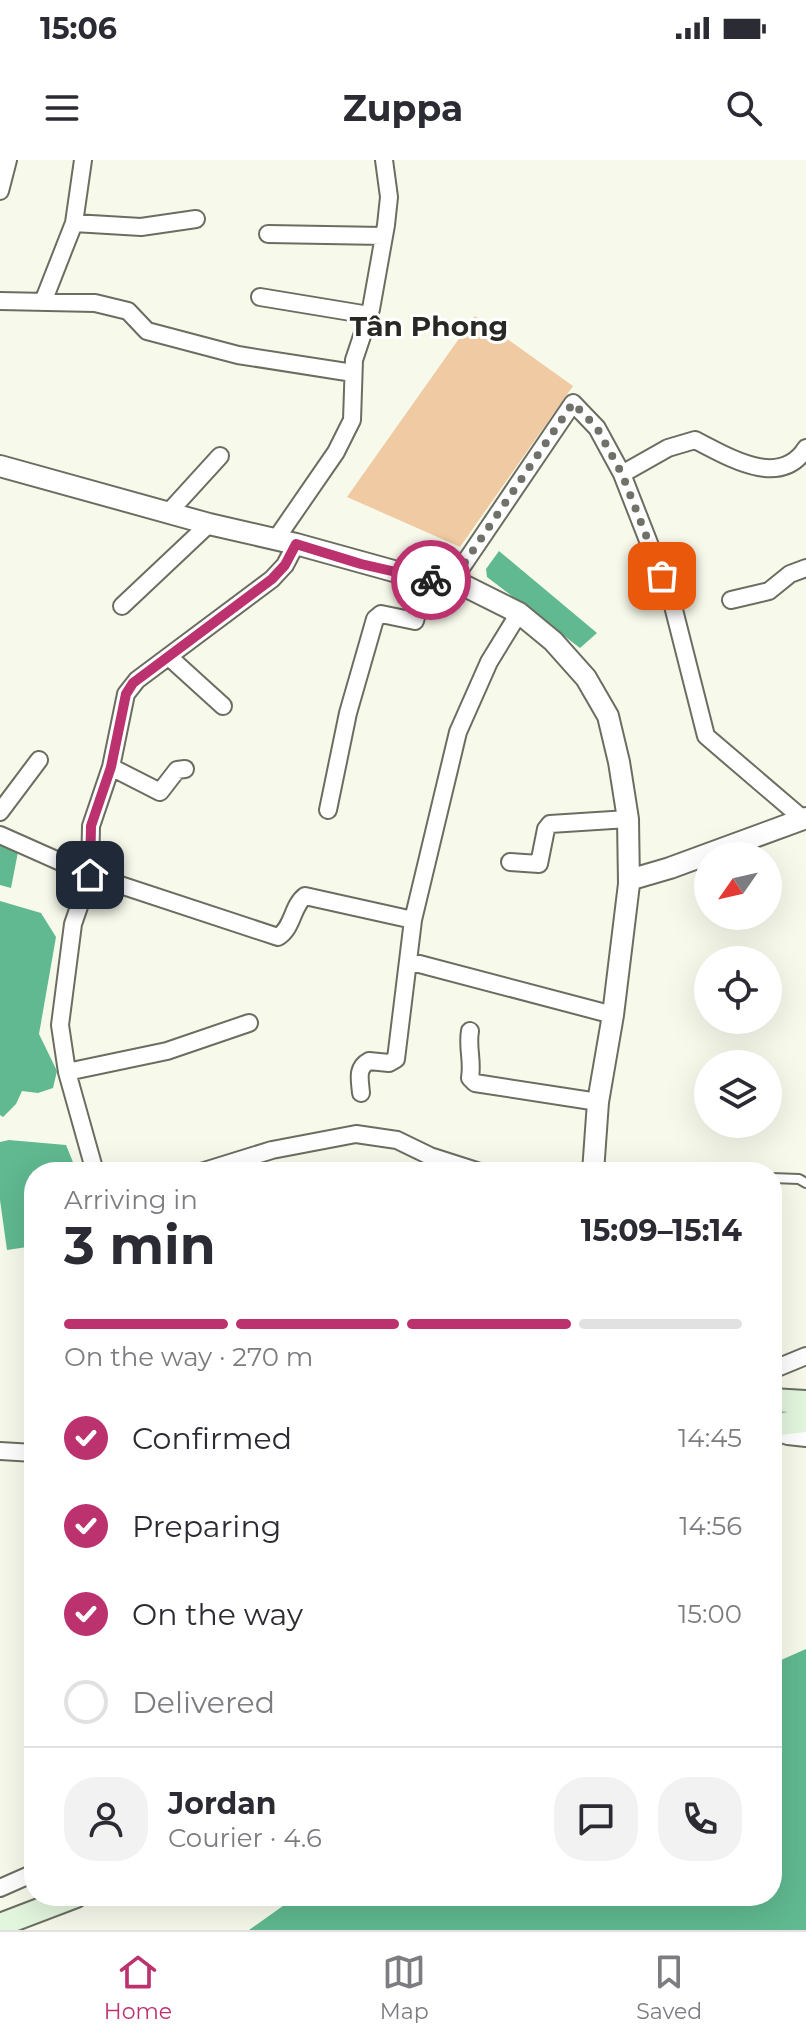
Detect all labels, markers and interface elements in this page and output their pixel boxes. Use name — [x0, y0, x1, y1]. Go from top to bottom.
text: 15:06 — [40, 10, 117, 47]
icon: menu — [40, 86, 84, 130]
text: Zuppa — [343, 86, 463, 130]
icon: search — [722, 86, 766, 130]
district label: Tân Phong — [350, 309, 508, 343]
courier — [391, 540, 471, 620]
pin — [628, 542, 696, 610]
icon: bag — [640, 554, 684, 598]
icon: bike — [409, 558, 453, 602]
pin — [56, 841, 124, 909]
north arrow — [694, 842, 782, 930]
map controls — [694, 842, 782, 1138]
icon: home — [68, 853, 112, 897]
button: locate — [694, 946, 782, 1034]
button: layers — [694, 1050, 782, 1138]
text: Arriving in — [64, 1184, 198, 1216]
text: 15:09–15:14 — [581, 1212, 742, 1249]
text: 3 min — [64, 1214, 216, 1277]
text: On the way · 270 m — [64, 1341, 313, 1373]
icon: check — [64, 1416, 108, 1460]
text: Confirmed — [132, 1420, 292, 1457]
text: 14:45 — [678, 1422, 742, 1454]
icon: check — [64, 1504, 108, 1548]
text: Preparing — [132, 1508, 281, 1545]
text: 14:56 — [679, 1510, 742, 1542]
icon: check — [64, 1592, 108, 1636]
text: On the way — [132, 1596, 303, 1633]
text: 15:00 — [678, 1598, 742, 1630]
text: Delivered — [132, 1684, 275, 1721]
button: person — [64, 1777, 148, 1861]
button: chat — [554, 1777, 638, 1861]
button: phone — [658, 1777, 742, 1861]
text: Jordan — [168, 1785, 277, 1822]
text: Courier · 4.6 — [168, 1822, 322, 1854]
tab: Home — [104, 1950, 172, 2025]
tab: Map — [380, 1950, 429, 2025]
tab: Saved — [636, 1950, 702, 2025]

